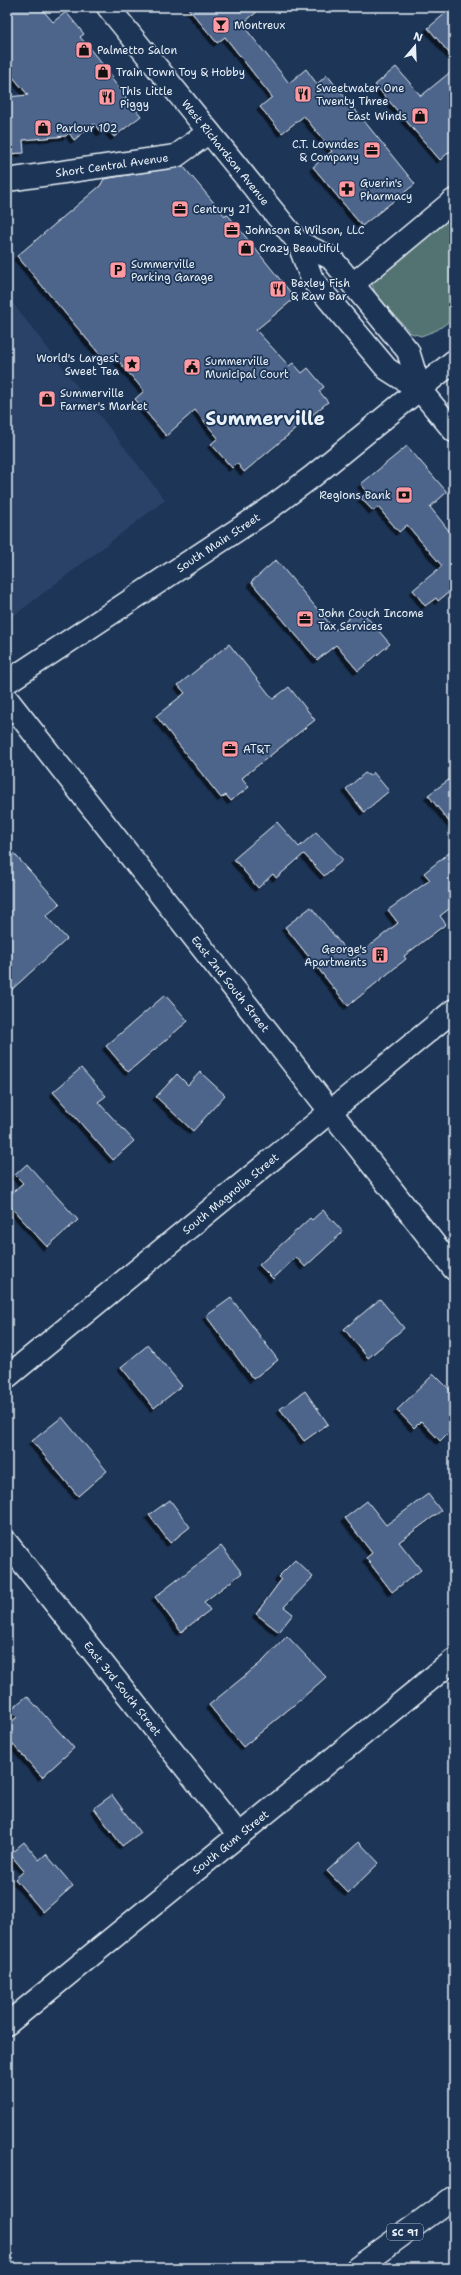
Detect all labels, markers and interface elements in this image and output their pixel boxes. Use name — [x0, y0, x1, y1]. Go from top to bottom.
bar icon: Montreux — [211, 15, 231, 35]
place label: Montreux — [234, 18, 286, 33]
north arrow — [395, 26, 435, 66]
text: N — [412, 29, 425, 46]
shop icon: Palmetto Salon — [74, 40, 94, 60]
place label: Palmetto Salon — [97, 43, 177, 58]
shop icon: Train Town Toy & Hobby — [93, 62, 113, 82]
place label: Train Town Toy & Hobby — [116, 65, 245, 80]
place label: Sweetwater One Twenty Three — [316, 81, 404, 109]
place label: This Little Piggy — [120, 84, 173, 112]
restaurant icon: Sweetwater One Twenty Three — [293, 84, 313, 104]
restaurant icon: This Little Piggy — [97, 87, 117, 107]
street label: West Richardson Avenue — [178, 96, 273, 209]
shop icon: East Winds — [410, 106, 430, 126]
place label: East Winds — [347, 109, 407, 124]
shop icon: Parlour 102 — [33, 118, 53, 138]
place label: Parlour 102 — [56, 121, 118, 136]
place label: C.T. Lowndes & Company — [292, 137, 359, 165]
office icon: C.T. Lowndes & Company — [362, 140, 382, 160]
street label: Short Central Avenue — [54, 150, 169, 181]
place label: Guerin's Pharmacy — [360, 176, 412, 204]
pharmacy icon: Guerin's Pharmacy — [337, 179, 357, 199]
office icon: Century 21 — [170, 199, 190, 219]
place label: Century 21 — [193, 202, 250, 217]
office icon: Johnson & Wilson, LLC — [222, 220, 242, 240]
place label: Johnson & Wilson, LLC — [245, 223, 365, 238]
shop icon: Crazy Beautiful — [236, 238, 256, 258]
place label: Crazy Beautiful — [259, 241, 340, 256]
place label: Summerville Parking Garage — [131, 257, 214, 285]
parking icon: Summerville Parking Garage — [108, 260, 128, 280]
place label: Bexley Fish & Raw Bar — [291, 276, 350, 304]
restaurant icon: Bexley Fish & Raw Bar — [268, 279, 288, 299]
place label: World's Largest Sweet Tea — [36, 351, 119, 379]
place icon: World's Largest Sweet Tea — [122, 354, 142, 374]
place label: Summerville Municipal Court — [205, 354, 289, 382]
public building icon: Summerville Municipal Court — [182, 357, 202, 377]
place label: Summerville Farmer's Market — [60, 386, 148, 414]
shop icon: Summerville Farmer's Market — [37, 389, 57, 409]
district label: Summerville — [205, 406, 325, 431]
bank icon: Regions Bank — [394, 485, 414, 505]
place label: Regions Bank — [319, 488, 391, 503]
street label: South Main Street — [173, 509, 263, 576]
place label: John Couch Income Tax Services — [318, 606, 424, 634]
office icon: John Couch Income Tax Services — [295, 609, 315, 629]
office icon: AT&T — [220, 739, 240, 759]
place label: AT&T — [243, 742, 271, 757]
street label: East 2nd South Street — [188, 933, 273, 1035]
place label: George's Apartments — [304, 942, 367, 970]
building icon: George's Apartments — [370, 945, 390, 965]
street label: South Magnolia Street — [179, 1149, 282, 1238]
street label: East 3rd South Street — [81, 1638, 165, 1739]
street label: South Gum Street — [189, 1806, 272, 1878]
road number: SC 91 — [387, 2224, 423, 2240]

